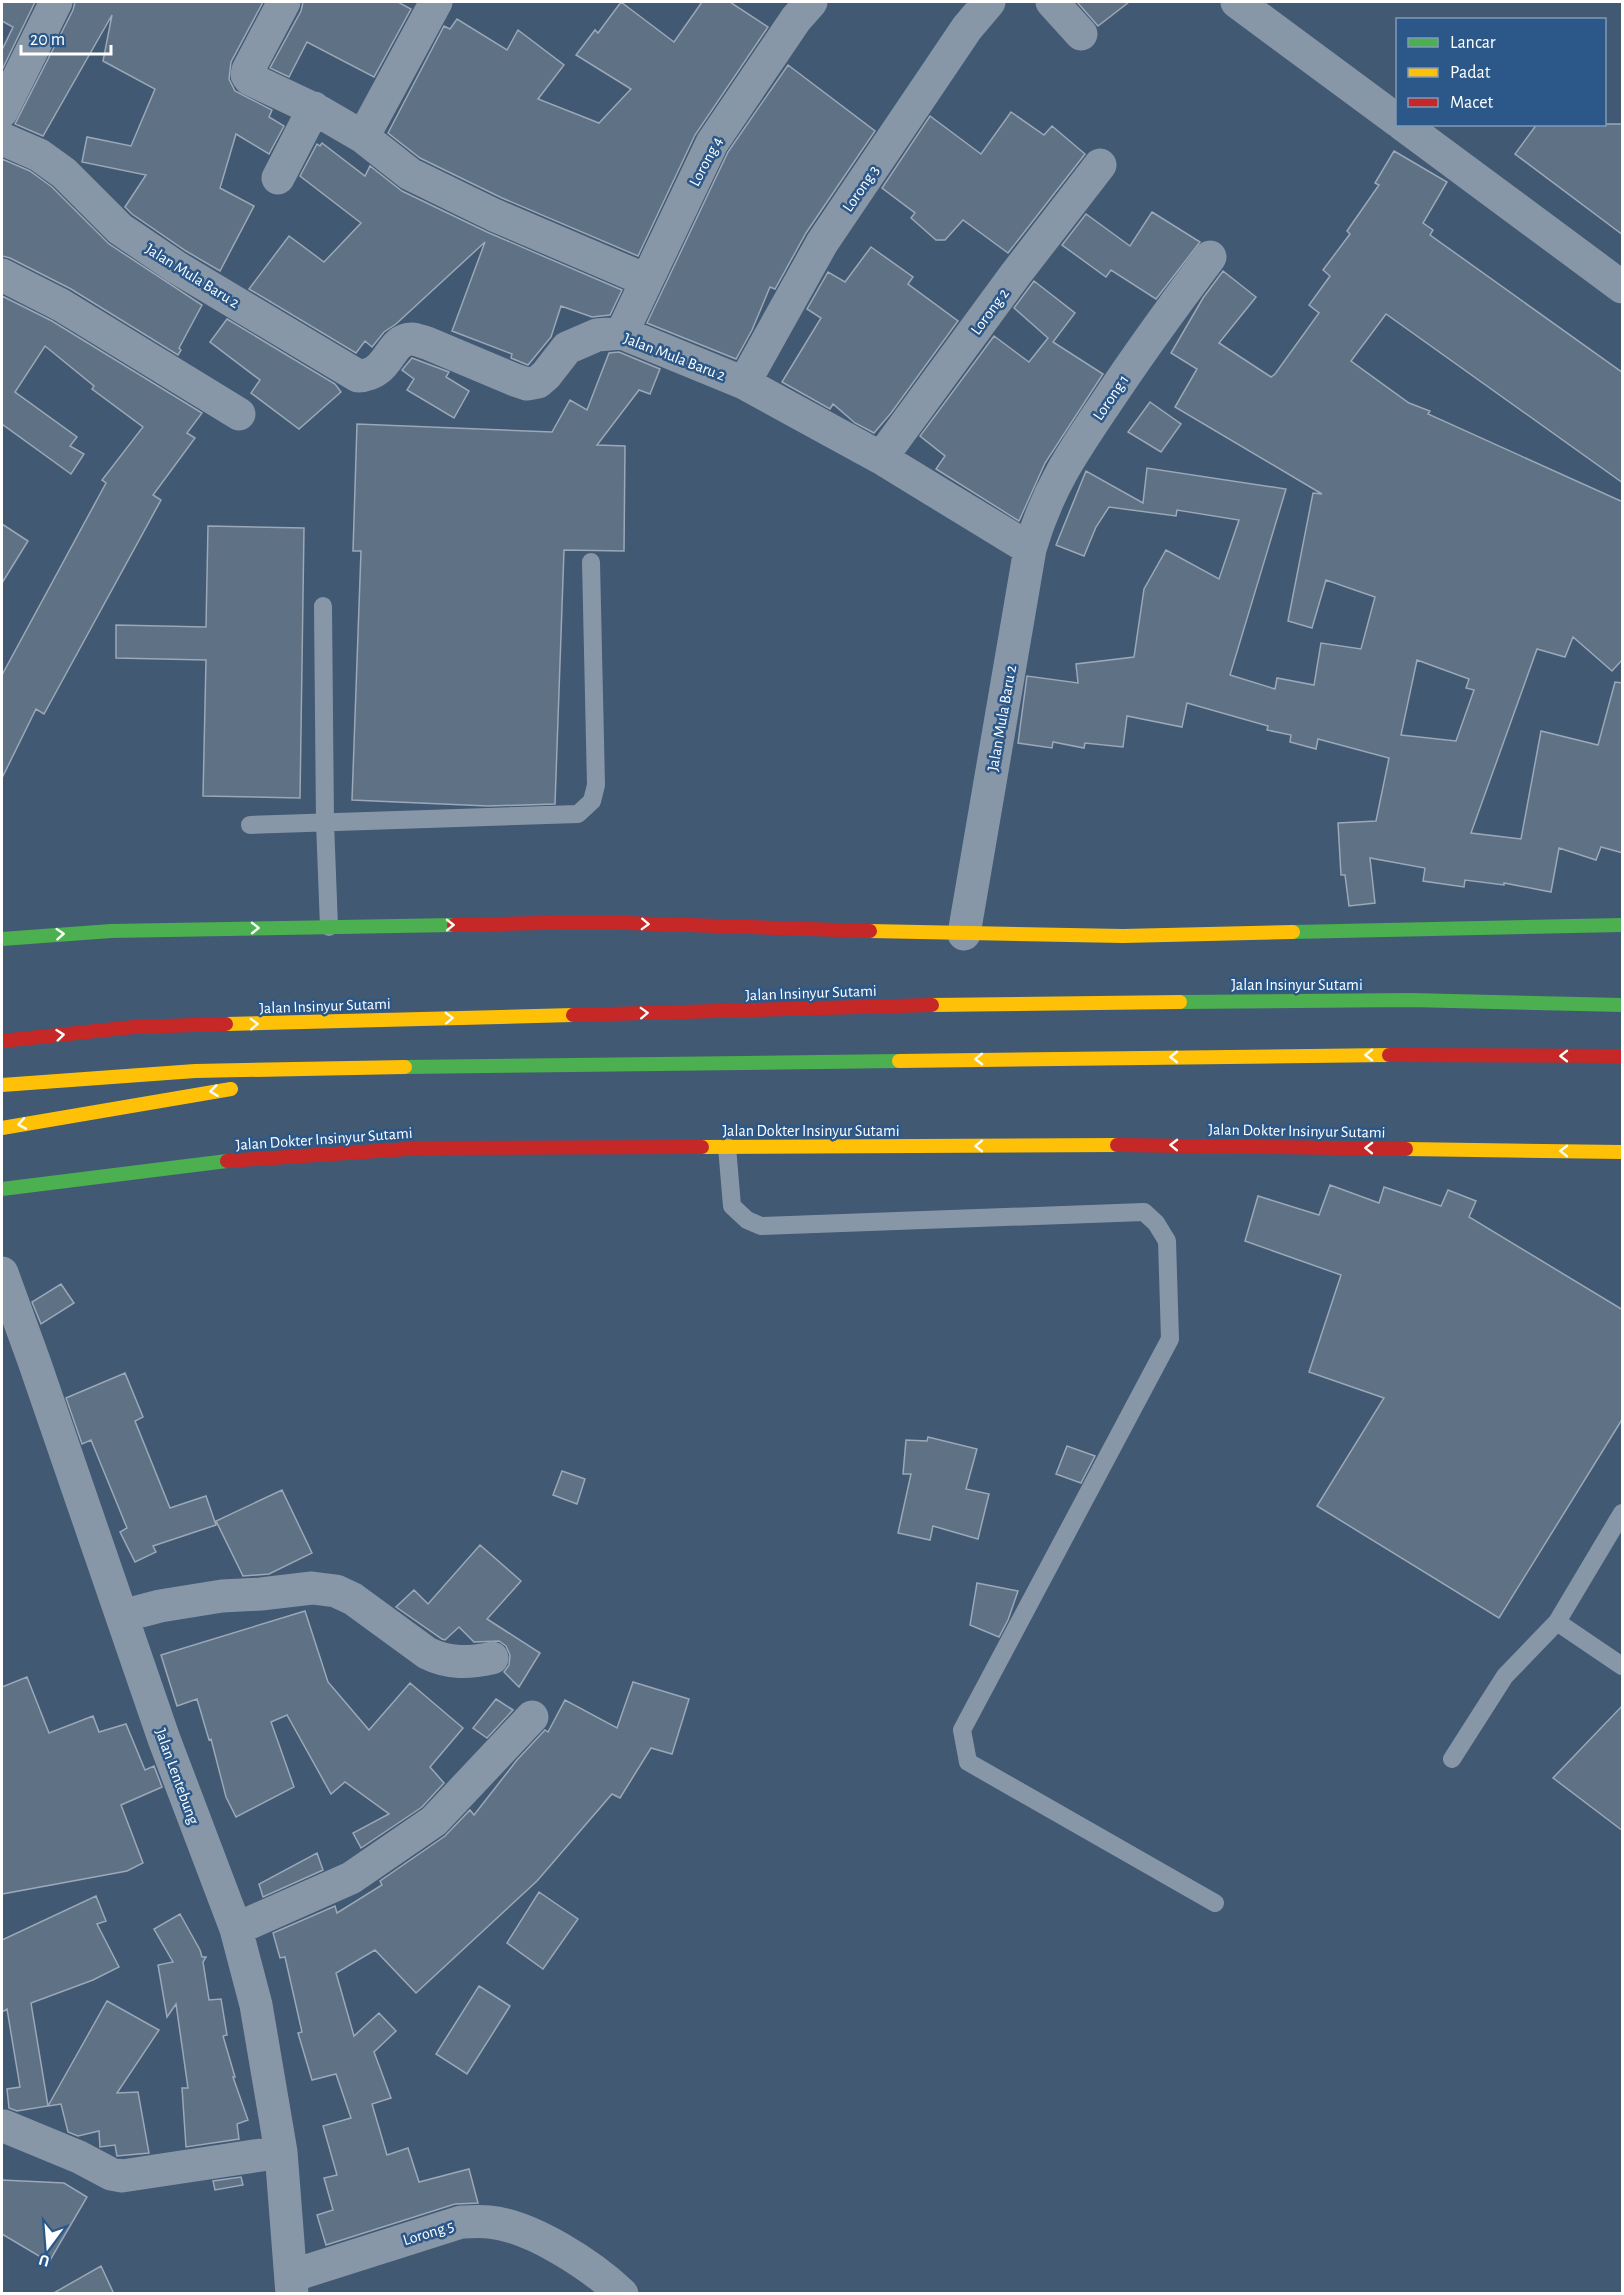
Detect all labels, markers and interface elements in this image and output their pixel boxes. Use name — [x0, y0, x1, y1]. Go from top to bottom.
scale bar — [21, 18, 111, 56]
legend — [1396, 18, 1606, 126]
text: 20 m — [30, 31, 65, 49]
text: Lancar — [1450, 34, 1496, 52]
text: Padat — [1450, 64, 1491, 82]
text: Macet — [1450, 94, 1494, 112]
street label: Lorong 4 — [686, 134, 726, 189]
street label: Lorong 3 — [840, 162, 882, 215]
street label: Jalan Mula Baru 2 — [143, 241, 242, 311]
street label: Lorong 2 — [968, 285, 1012, 338]
street label: Jalan Mula Baru 2 — [622, 330, 728, 384]
street label: Lorong 1 — [1090, 372, 1132, 423]
street label: Jalan Mula Baru 2 — [985, 664, 1019, 773]
one-way arrow — [640, 917, 649, 930]
one-way arrow — [445, 918, 454, 931]
one-way arrow — [250, 922, 259, 934]
one-way arrow — [55, 928, 64, 941]
street label: Jalan Insinyur Sutami — [1231, 977, 1363, 994]
street label: Jalan Insinyur Sutami — [745, 983, 877, 1004]
street label: Jalan Insinyur Sutami — [259, 996, 391, 1017]
one-way arrow — [640, 1007, 649, 1019]
one-way arrow — [445, 1012, 454, 1025]
one-way arrow — [250, 1018, 259, 1030]
one-way arrow — [55, 1029, 64, 1042]
one-way arrow — [1365, 1049, 1374, 1061]
one-way arrow — [1560, 1050, 1569, 1062]
one-way arrow — [1170, 1051, 1179, 1063]
one-way arrow — [975, 1052, 984, 1065]
one-way arrow — [209, 1085, 218, 1097]
one-way arrow — [17, 1117, 27, 1130]
street label: Jalan Dokter Insinyur Sutami — [1208, 1121, 1386, 1142]
street label: Jalan Dokter Insinyur Sutami — [722, 1123, 900, 1140]
street label: Jalan Dokter Insinyur Sutami — [235, 1125, 413, 1154]
one-way arrow — [1170, 1139, 1179, 1151]
one-way arrow — [975, 1140, 984, 1152]
one-way arrow — [1365, 1142, 1374, 1154]
one-way arrow — [1560, 1145, 1569, 1157]
street label: Jalan Lentebung — [152, 1726, 202, 1827]
north arrow — [18, 2217, 78, 2277]
street label: Lorong 5 — [401, 2218, 456, 2248]
text: U — [37, 2251, 51, 2270]

